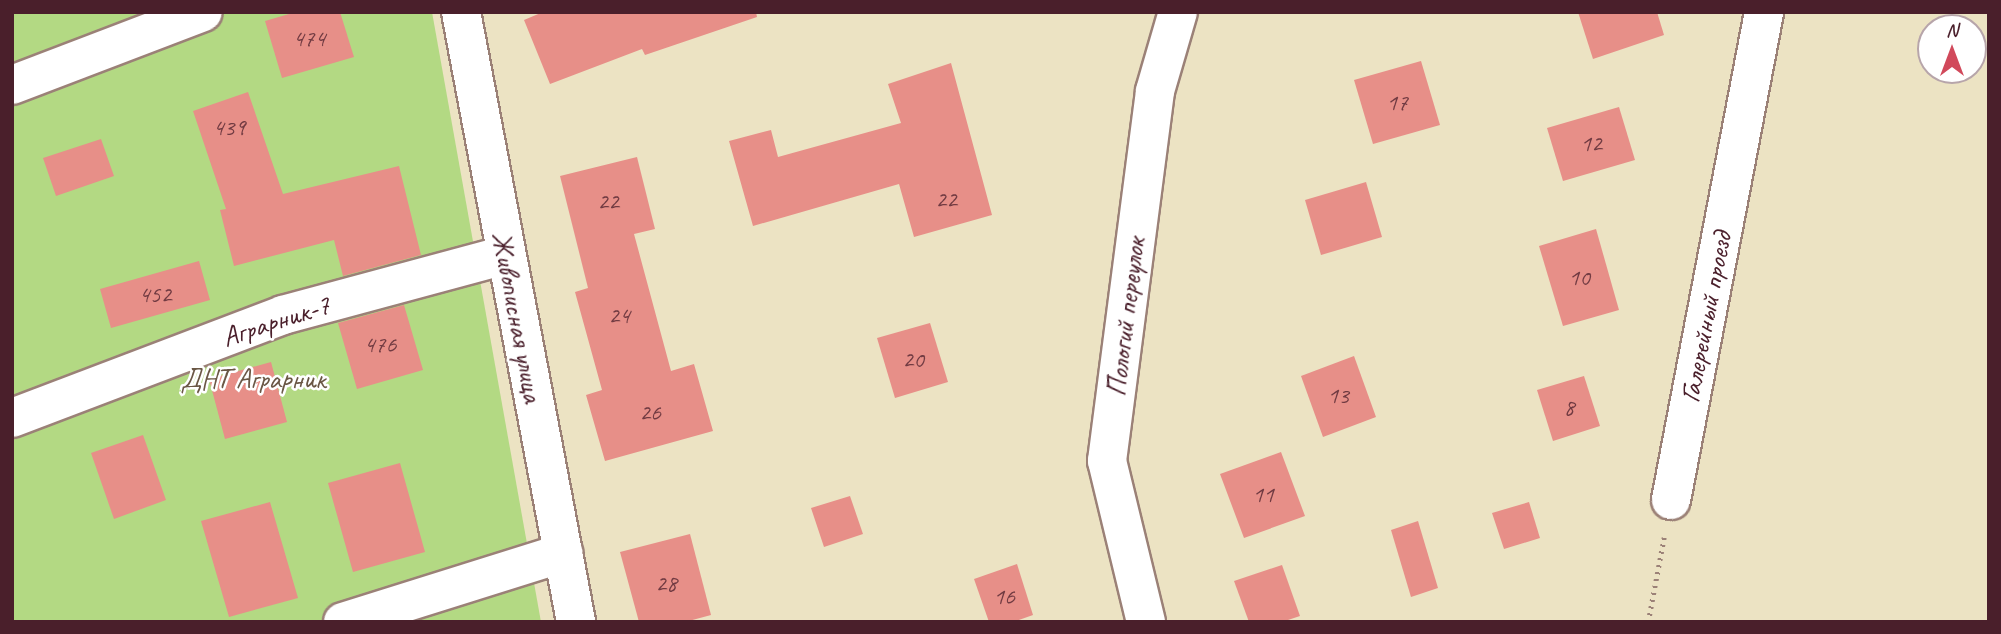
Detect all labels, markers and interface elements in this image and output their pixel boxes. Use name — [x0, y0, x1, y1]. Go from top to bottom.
north arrow — [1917, 14, 1987, 84]
text: N — [1946, 18, 1958, 42]
house number: 474 — [293, 25, 325, 53]
house number: 17 — [1386, 89, 1408, 117]
house number: 439 — [213, 114, 245, 142]
house number: 12 — [1580, 130, 1602, 158]
house number: 22 — [935, 186, 957, 214]
house number: 22 — [597, 188, 619, 216]
street label: Живописная улица — [484, 227, 550, 407]
street label: Галерейный проезд — [1673, 229, 1739, 405]
street label: Пологий переулок — [1100, 236, 1152, 398]
house number: 10 — [1568, 264, 1590, 292]
house number: 452 — [139, 281, 171, 309]
street label: Аграрник-7 — [218, 288, 334, 354]
house number: 24 — [608, 302, 630, 330]
house number: 476 — [364, 331, 396, 359]
house number: 20 — [902, 346, 924, 374]
park label: ДНТ Аграрник — [180, 362, 326, 396]
house number: 13 — [1327, 382, 1349, 410]
house number: 8 — [1564, 394, 1574, 422]
house number: 26 — [639, 399, 661, 427]
house number: 11 — [1252, 481, 1274, 509]
house number: 28 — [655, 570, 677, 598]
house number: 16 — [993, 583, 1015, 611]

